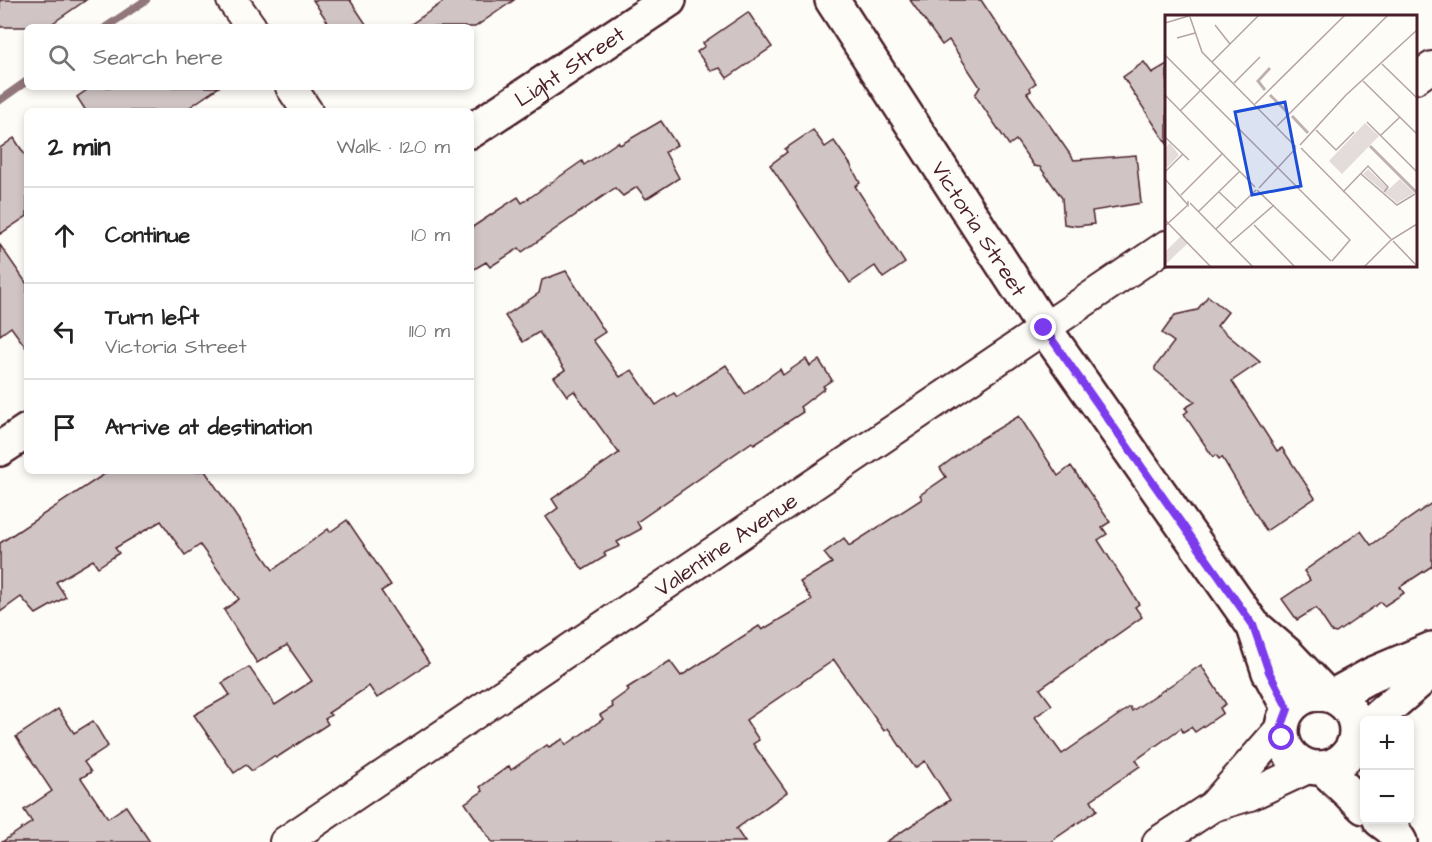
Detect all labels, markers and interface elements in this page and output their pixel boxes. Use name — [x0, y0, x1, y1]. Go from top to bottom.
inset map — [1165, 15, 1417, 267]
street label: Light Street — [509, 19, 632, 115]
search box — [24, 24, 474, 90]
icon: search — [45, 41, 78, 74]
text: Search here — [93, 42, 223, 73]
text: 2 min — [48, 129, 110, 165]
text: Walk · 120 m — [337, 133, 450, 161]
street label: Victoria Street — [923, 155, 1034, 303]
icon: ahead — [48, 219, 81, 252]
text: Continue — [105, 220, 190, 251]
text: 10 m — [411, 221, 450, 249]
text: Turn left — [105, 302, 199, 333]
route end — [1030, 314, 1056, 340]
icon: left — [48, 315, 81, 348]
text: 110 m — [409, 317, 450, 345]
text: Victoria Street — [105, 333, 247, 361]
icon: arrive — [48, 411, 81, 444]
text: Arrive at destination — [105, 412, 312, 443]
street label: Valentine Avenue — [649, 486, 804, 605]
map controls — [1360, 716, 1414, 824]
button: + — [1360, 716, 1414, 770]
route start — [1268, 724, 1294, 750]
button: − — [1360, 770, 1414, 824]

